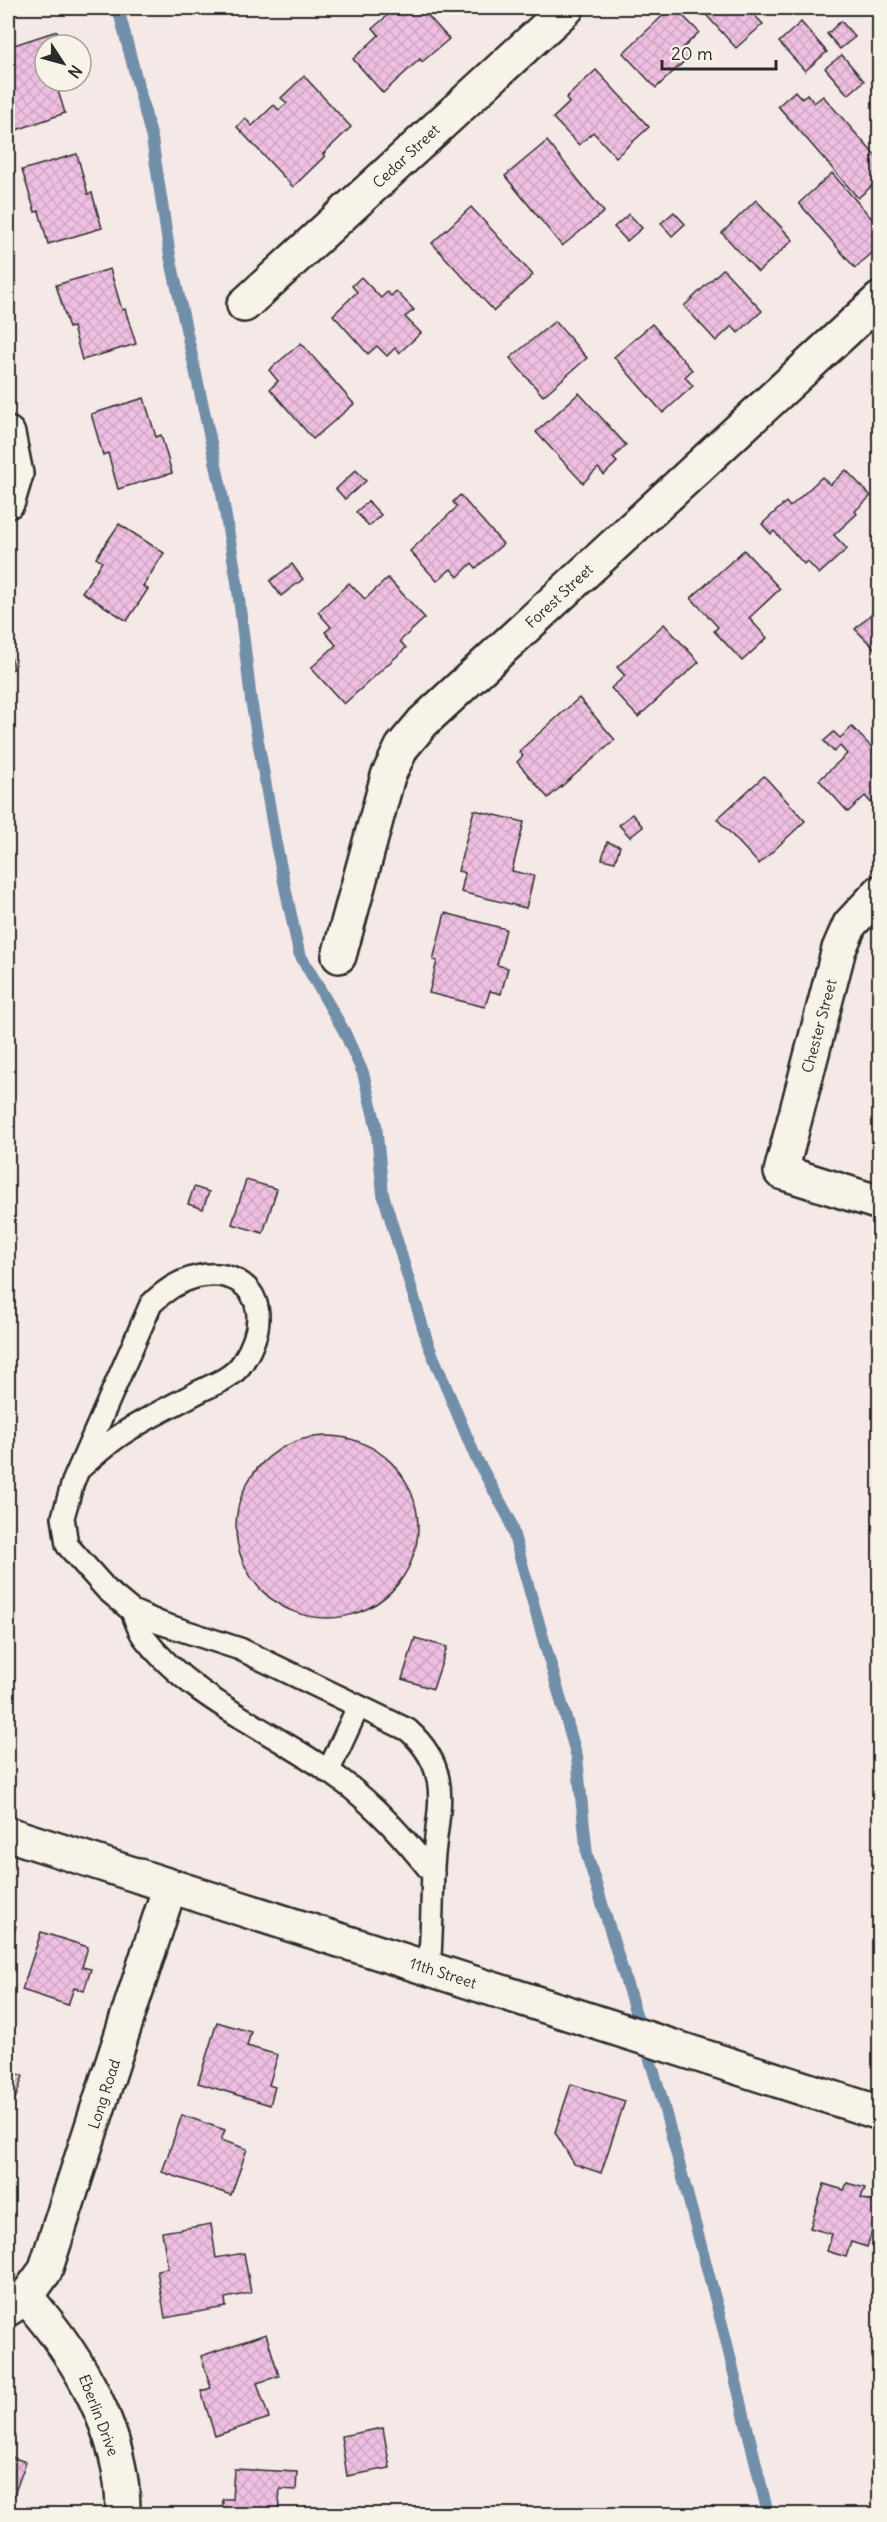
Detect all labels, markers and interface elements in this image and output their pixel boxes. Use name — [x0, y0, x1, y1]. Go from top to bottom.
north arrow — [33, 33, 93, 93]
scale bar — [662, 33, 776, 71]
text: 20 m — [671, 42, 713, 65]
text: N — [64, 61, 86, 82]
street label: Cedar Street — [369, 120, 443, 192]
street label: Forest Street — [521, 560, 597, 632]
street label: Chester Street — [797, 977, 841, 1075]
street label: 11th Street — [407, 1953, 479, 1993]
street label: Long Road — [84, 2057, 124, 2131]
street label: Eberlin Drive — [75, 2372, 123, 2458]

